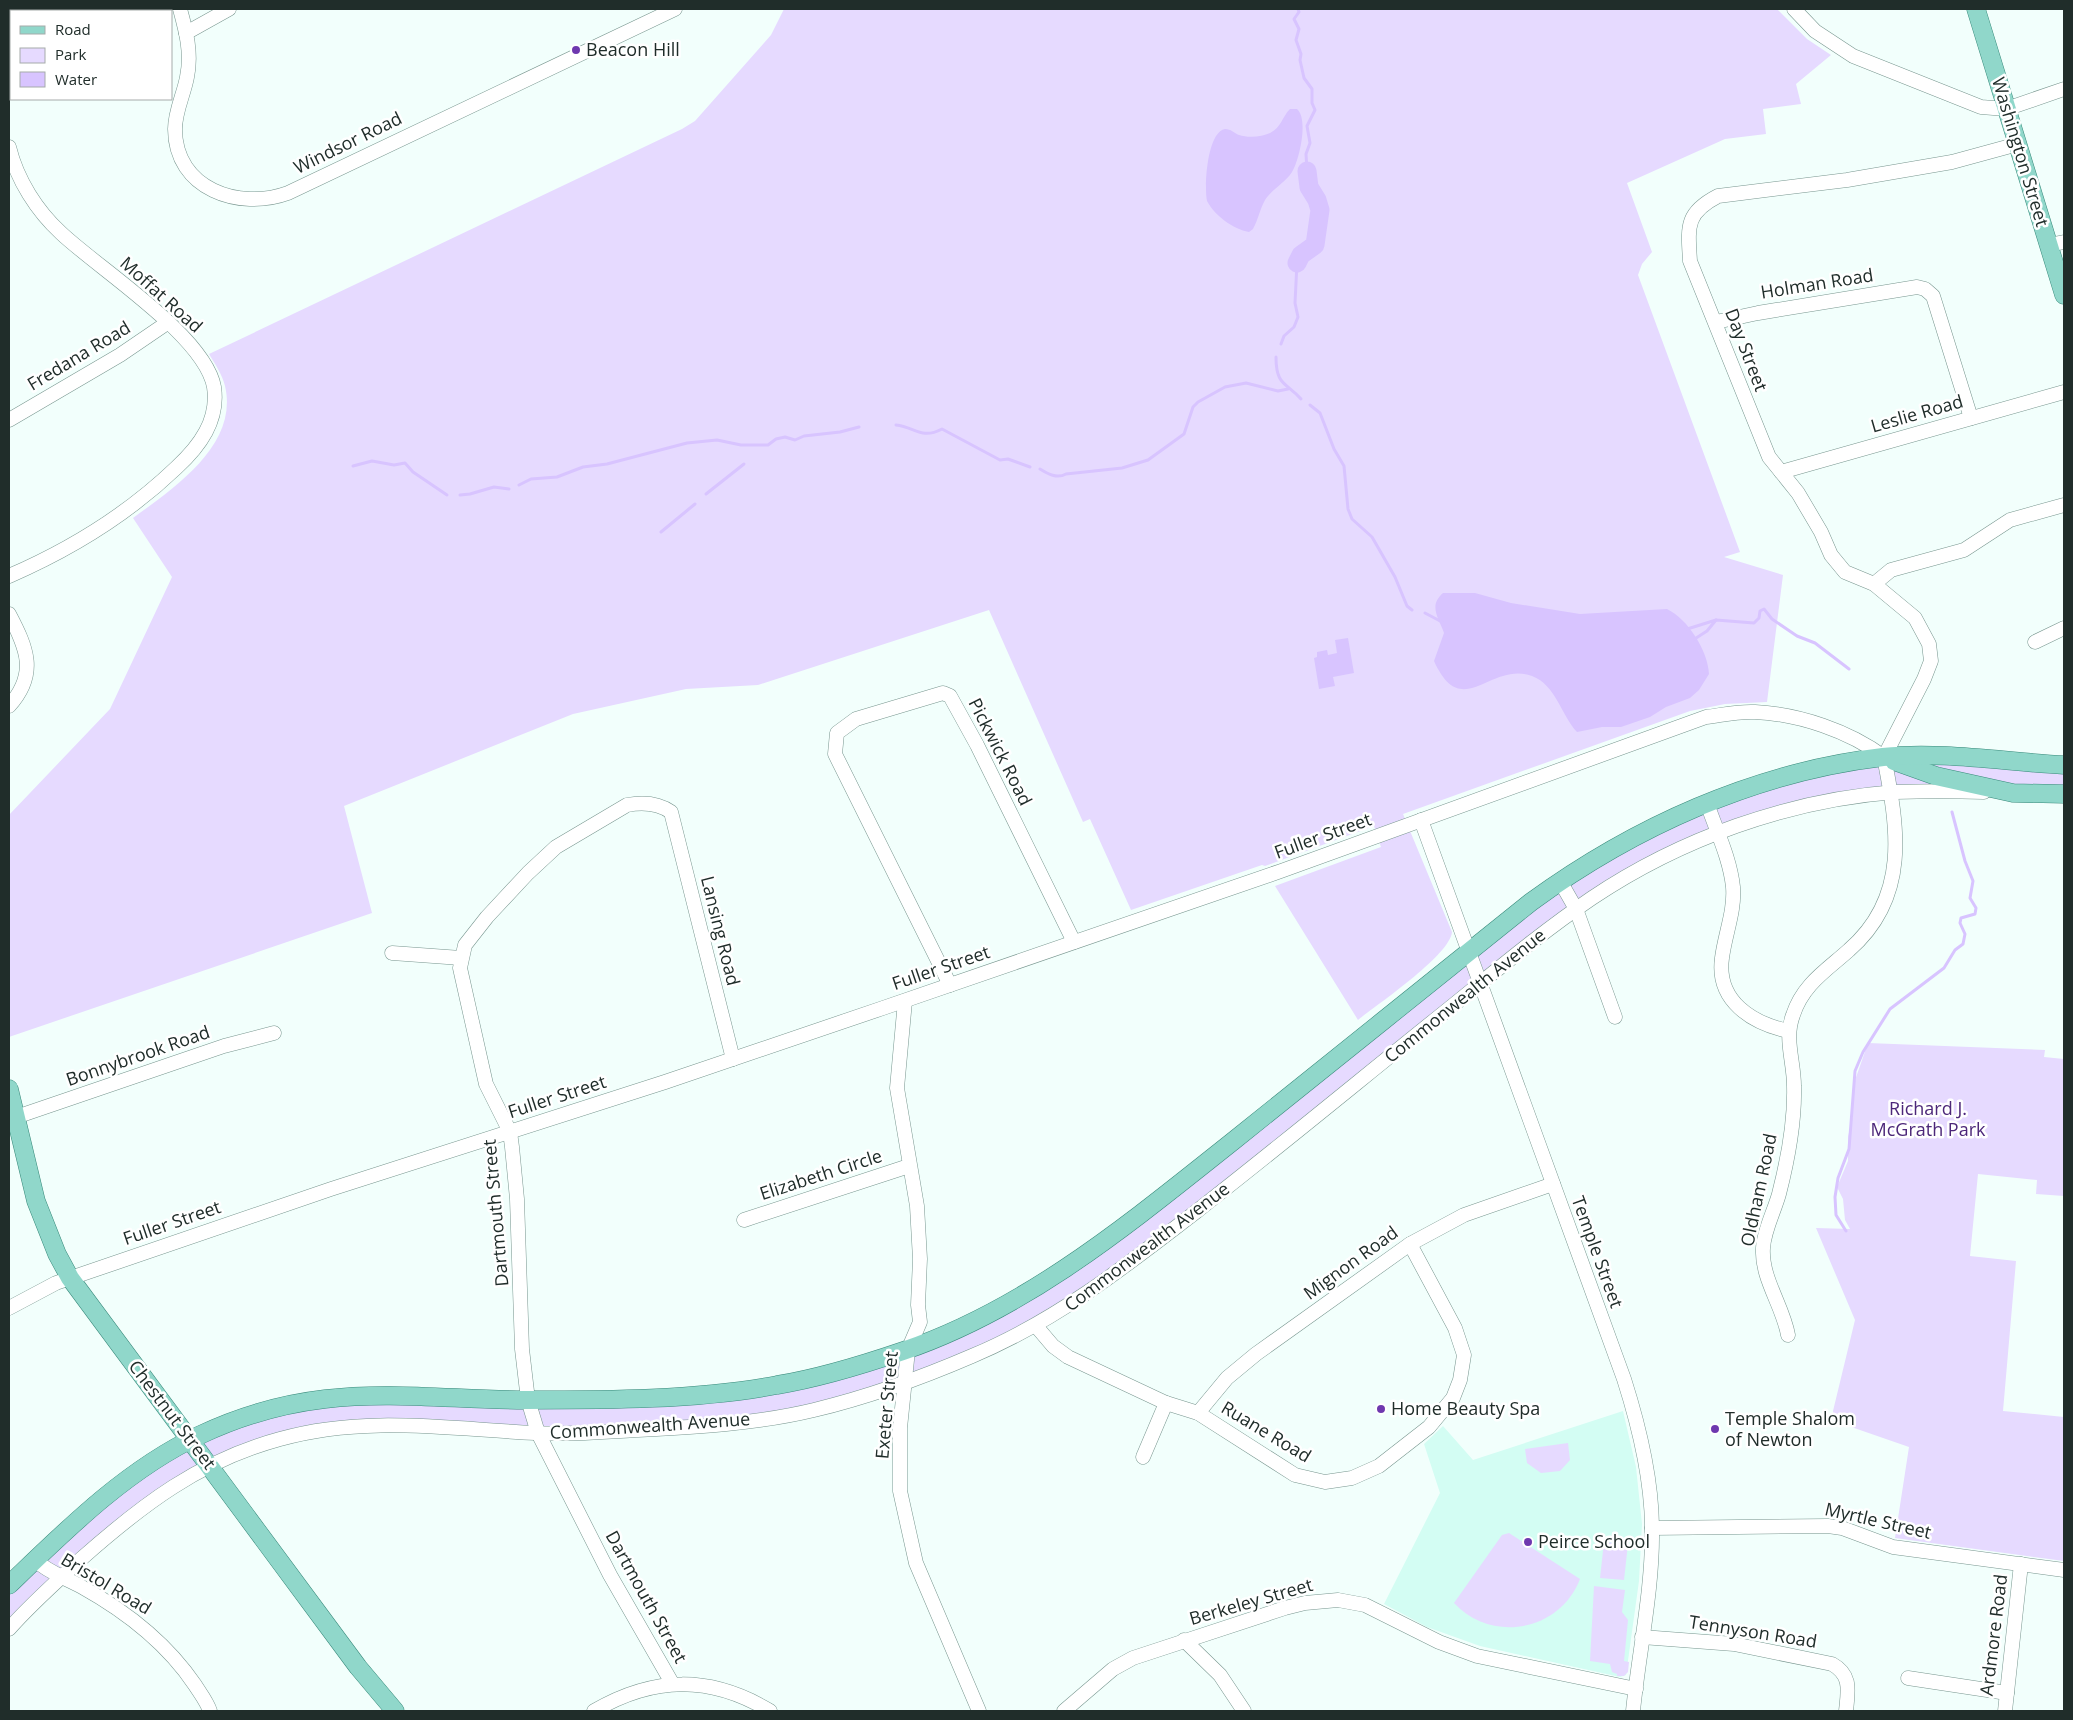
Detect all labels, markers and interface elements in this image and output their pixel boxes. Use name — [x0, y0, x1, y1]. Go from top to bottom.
legend — [10, 10, 172, 100]
text: Road — [55, 19, 91, 39]
place label: Beacon Hill — [586, 37, 680, 61]
text: Park — [55, 44, 86, 64]
marker: Beacon Hill — [570, 44, 582, 56]
text: Water — [55, 69, 97, 89]
street label: Washington Street — [1987, 74, 2055, 229]
street label: Windsor Road — [289, 106, 406, 179]
street label: Moffat Road — [115, 251, 208, 338]
street label: Holman Road — [1759, 262, 1875, 304]
street label: Day Street — [1720, 305, 1774, 395]
street label: Fredana Road — [22, 315, 135, 395]
street label: Leslie Road — [1868, 388, 1966, 438]
street label: Pickwick Road — [963, 694, 1038, 809]
street label: Fuller Street — [1271, 806, 1375, 864]
street label: Lansing Road — [696, 874, 746, 988]
street label: Commonwealth Avenue — [1379, 923, 1550, 1068]
street label: Fuller Street — [889, 939, 993, 995]
street label: Bonnybrook Road — [63, 1019, 213, 1091]
street label: Fuller Street — [505, 1069, 609, 1123]
park label: Richard J. McGrath Park — [1870, 1096, 1986, 1141]
street label: Oldham Road — [1734, 1131, 1782, 1248]
street label: Dartmouth Street — [477, 1138, 513, 1288]
street label: Elizabeth Circle — [756, 1143, 885, 1205]
street label: Commonwealth Avenue — [1059, 1176, 1234, 1316]
street label: Temple Street — [1567, 1192, 1629, 1311]
street label: Fuller Street — [120, 1194, 224, 1250]
street label: Mignon Road — [1298, 1220, 1402, 1305]
street label: Exeter Street — [869, 1350, 903, 1460]
street label: Chestnut Street — [124, 1355, 222, 1474]
street label: Ruane Road — [1217, 1395, 1316, 1467]
place label: Home Beauty Spa — [1391, 1396, 1540, 1420]
marker: Home Beauty Spa — [1375, 1403, 1387, 1415]
street label: Commonwealth Avenue — [549, 1406, 751, 1444]
place label: Temple Shalom of Newton — [1725, 1406, 1855, 1451]
marker: Temple Shalom of Newton — [1709, 1423, 1721, 1435]
street label: Myrtle Street — [1823, 1496, 1934, 1544]
street label: Dartmouth Street — [601, 1526, 693, 1667]
place label: Peirce School — [1538, 1529, 1650, 1553]
marker: Peirce School — [1522, 1536, 1534, 1548]
street label: Bristol Road — [57, 1547, 156, 1620]
street label: Berkeley Street — [1186, 1572, 1315, 1630]
street label: Ardmore Road — [1974, 1573, 2012, 1697]
street label: Tennyson Road — [1687, 1609, 1819, 1653]

